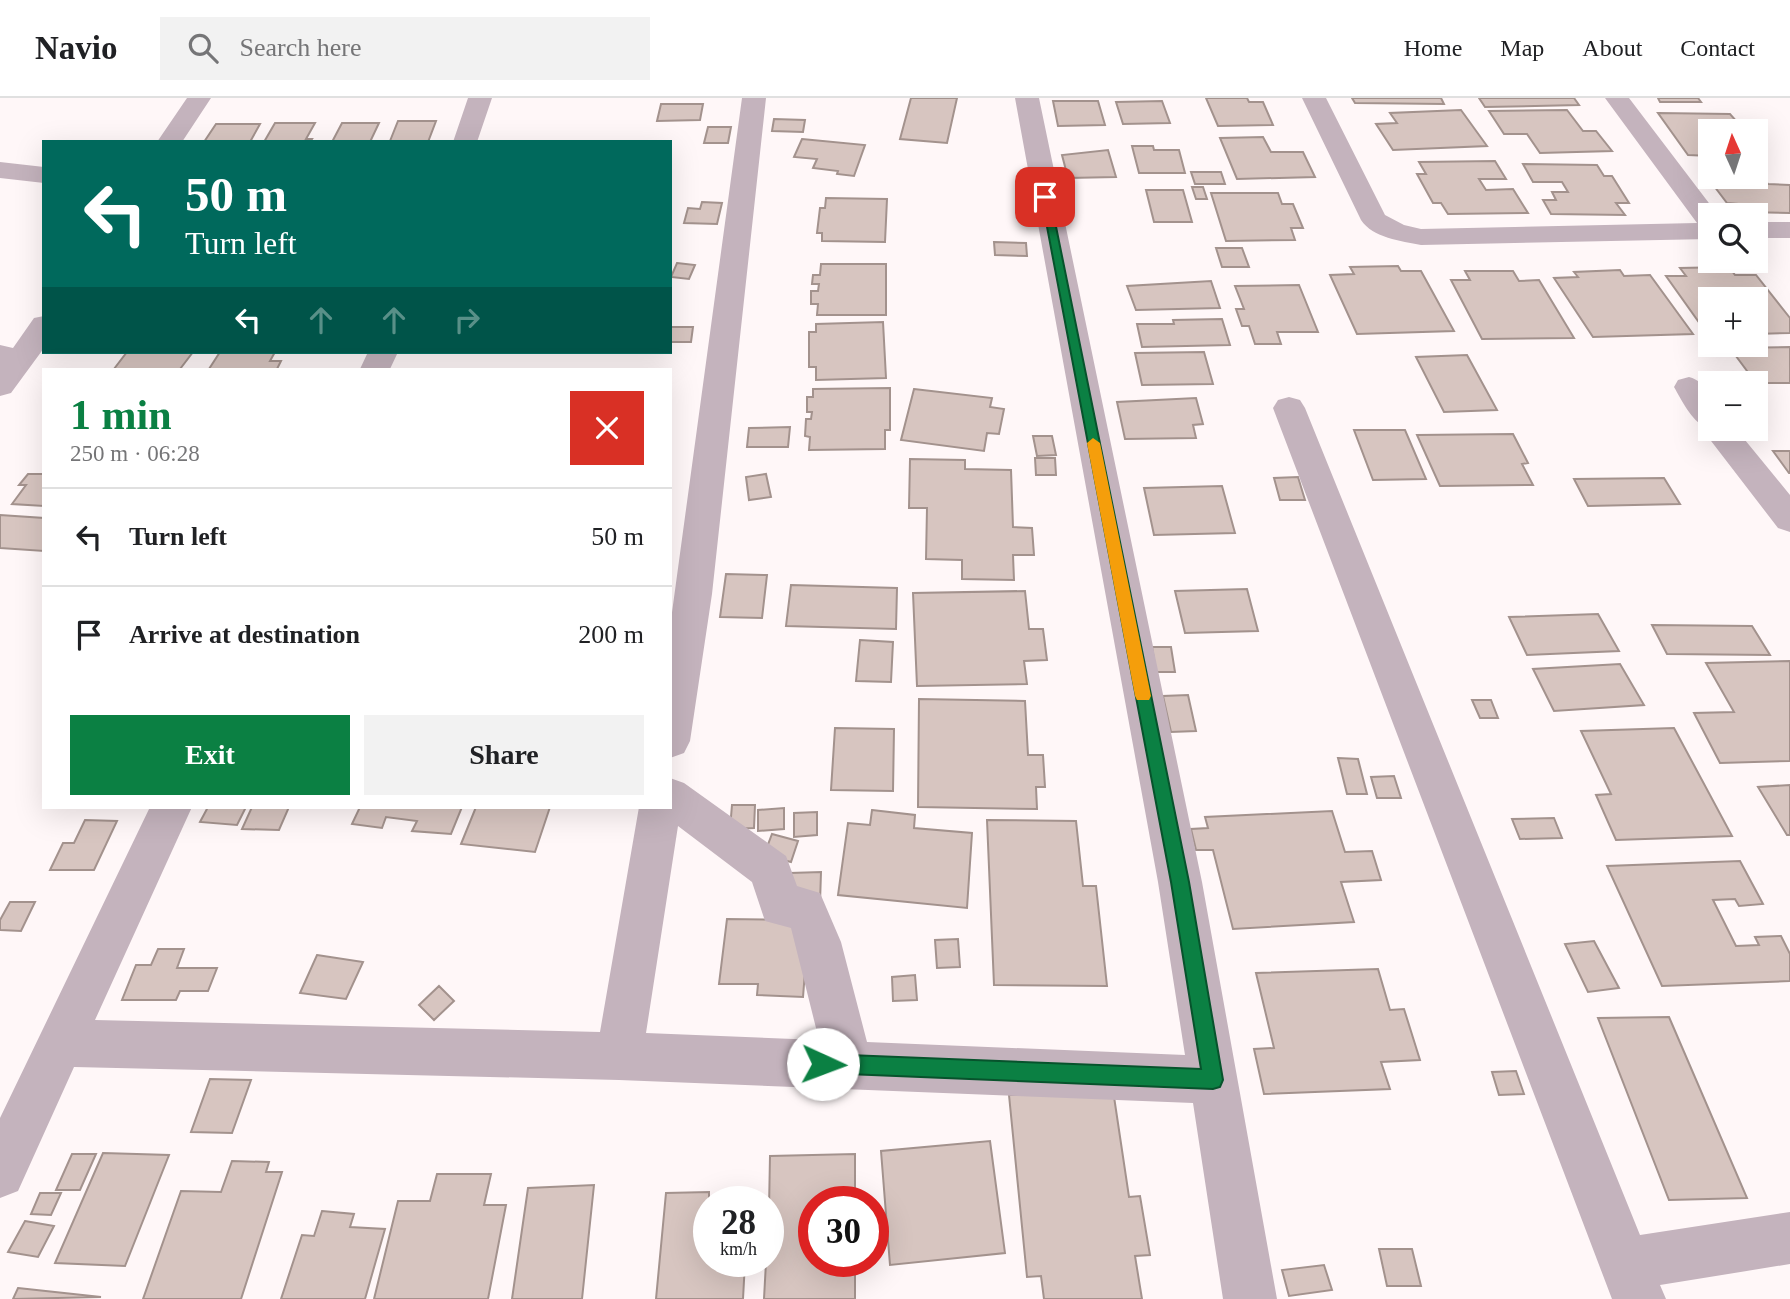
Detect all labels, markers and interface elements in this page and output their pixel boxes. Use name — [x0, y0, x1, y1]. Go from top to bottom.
search box — [160, 17, 650, 80]
icon: search — [184, 29, 222, 67]
text: Navio — [35, 30, 118, 66]
text: Search here — [240, 33, 361, 62]
text: Home — [1404, 35, 1462, 61]
text: Map — [1500, 35, 1544, 61]
text: About — [1582, 35, 1642, 61]
text: Contact — [1680, 35, 1755, 61]
north arrow — [1698, 119, 1768, 189]
map controls — [1698, 119, 1768, 441]
text: 50 m — [185, 167, 287, 222]
pin — [1015, 167, 1075, 227]
icon: left — [70, 168, 161, 259]
icon: arrive — [1026, 178, 1064, 216]
button: search — [1698, 203, 1768, 273]
text: Turn left — [185, 225, 297, 261]
button: + — [1698, 287, 1768, 357]
icon: left — [229, 301, 267, 339]
icon: ahead — [302, 301, 340, 339]
icon: ahead — [375, 301, 413, 339]
icon: right — [448, 301, 486, 339]
button: − — [1698, 371, 1768, 441]
button: close — [570, 391, 644, 465]
text: 1 min — [70, 392, 172, 438]
text: 250 m · 06:28 — [70, 441, 200, 466]
icon: left — [70, 518, 108, 556]
text: Turn left — [129, 522, 227, 551]
text: 50 m — [591, 522, 644, 551]
icon: arrive — [70, 616, 108, 654]
text: Arrive at destination — [129, 620, 360, 649]
text: 200 m — [578, 620, 644, 649]
button: Exit — [70, 715, 350, 795]
button: Share — [364, 715, 644, 795]
position arrow — [786, 1027, 860, 1101]
speed limit sign: 30 — [798, 1186, 889, 1277]
text: 28 — [721, 1203, 756, 1242]
text: km/h — [720, 1239, 757, 1259]

